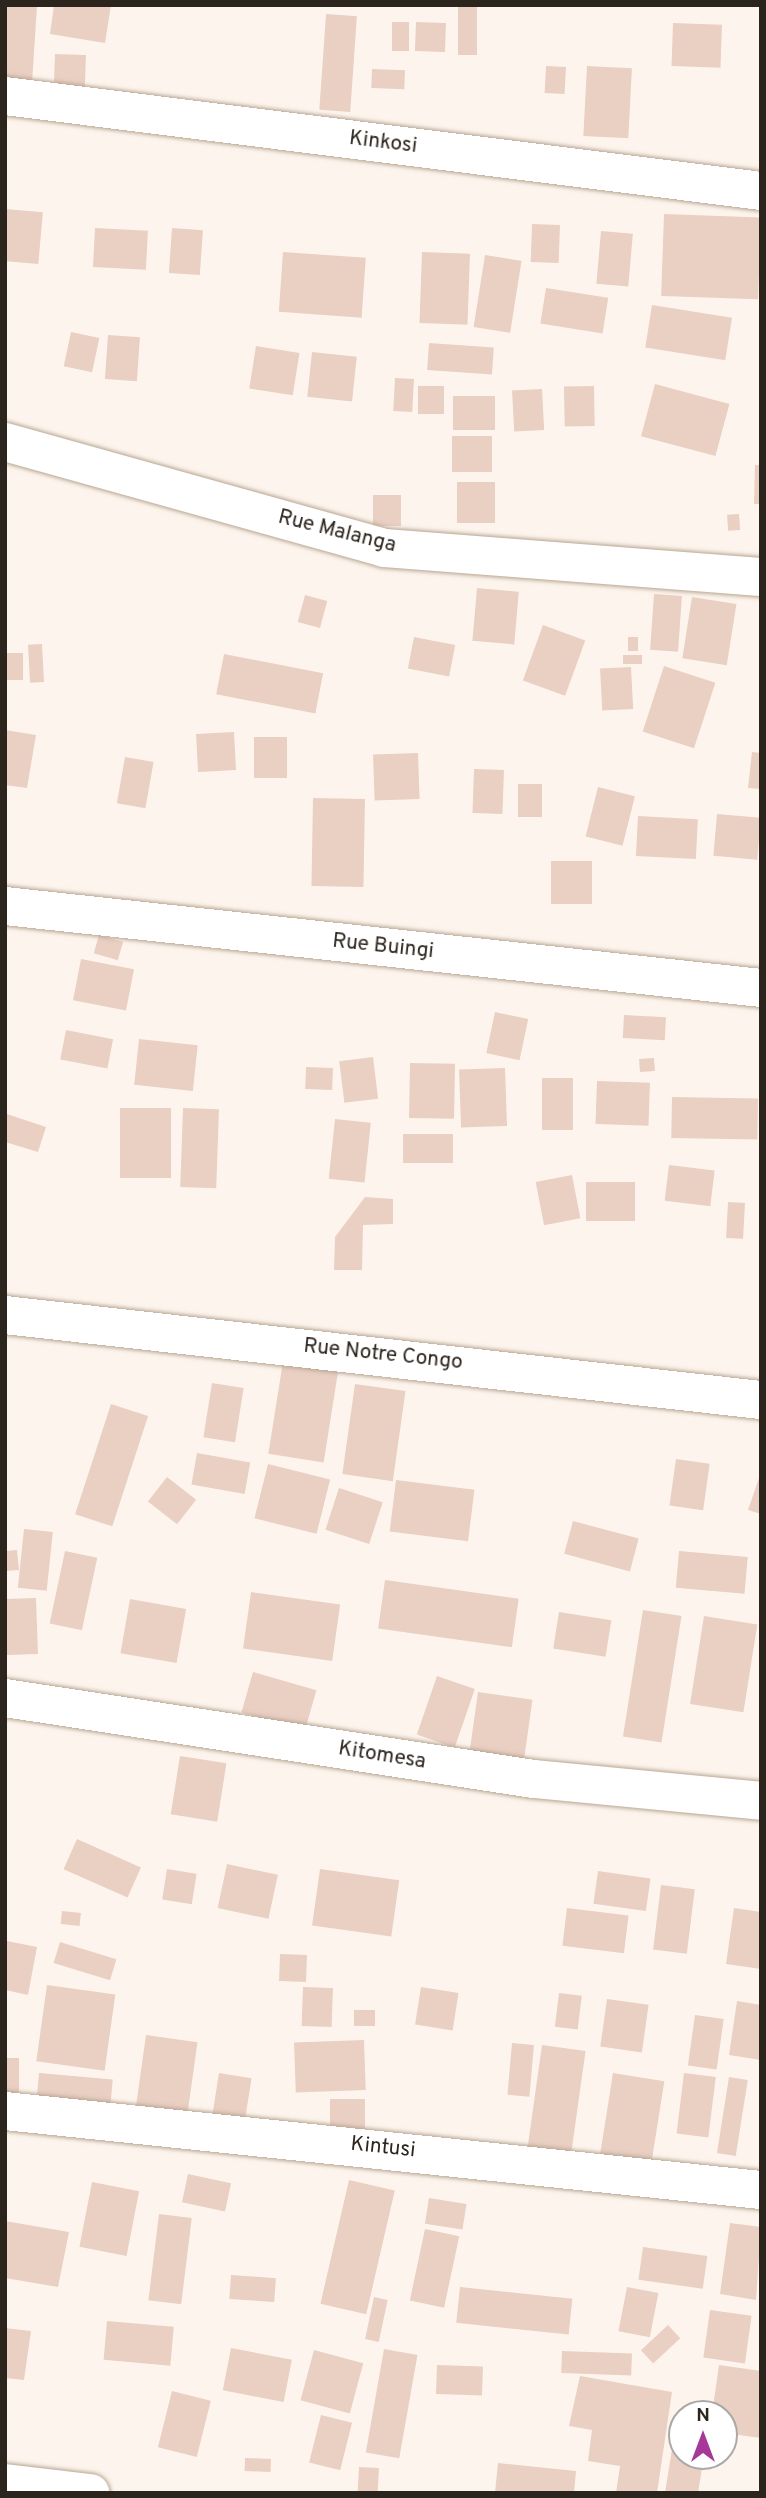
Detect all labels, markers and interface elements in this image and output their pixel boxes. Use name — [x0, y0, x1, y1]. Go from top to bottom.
street label: Kinkosi — [348, 126, 418, 160]
street label: Rue Malanga — [275, 505, 399, 559]
street label: Rue Buingi — [331, 929, 435, 965]
street label: Rue Notre Congo — [302, 1334, 464, 1376]
street label: Kitomesa — [336, 1737, 428, 1775]
street label: Kintusi — [349, 2132, 417, 2164]
north arrow — [668, 2400, 738, 2470]
text: N — [696, 2404, 710, 2428]

